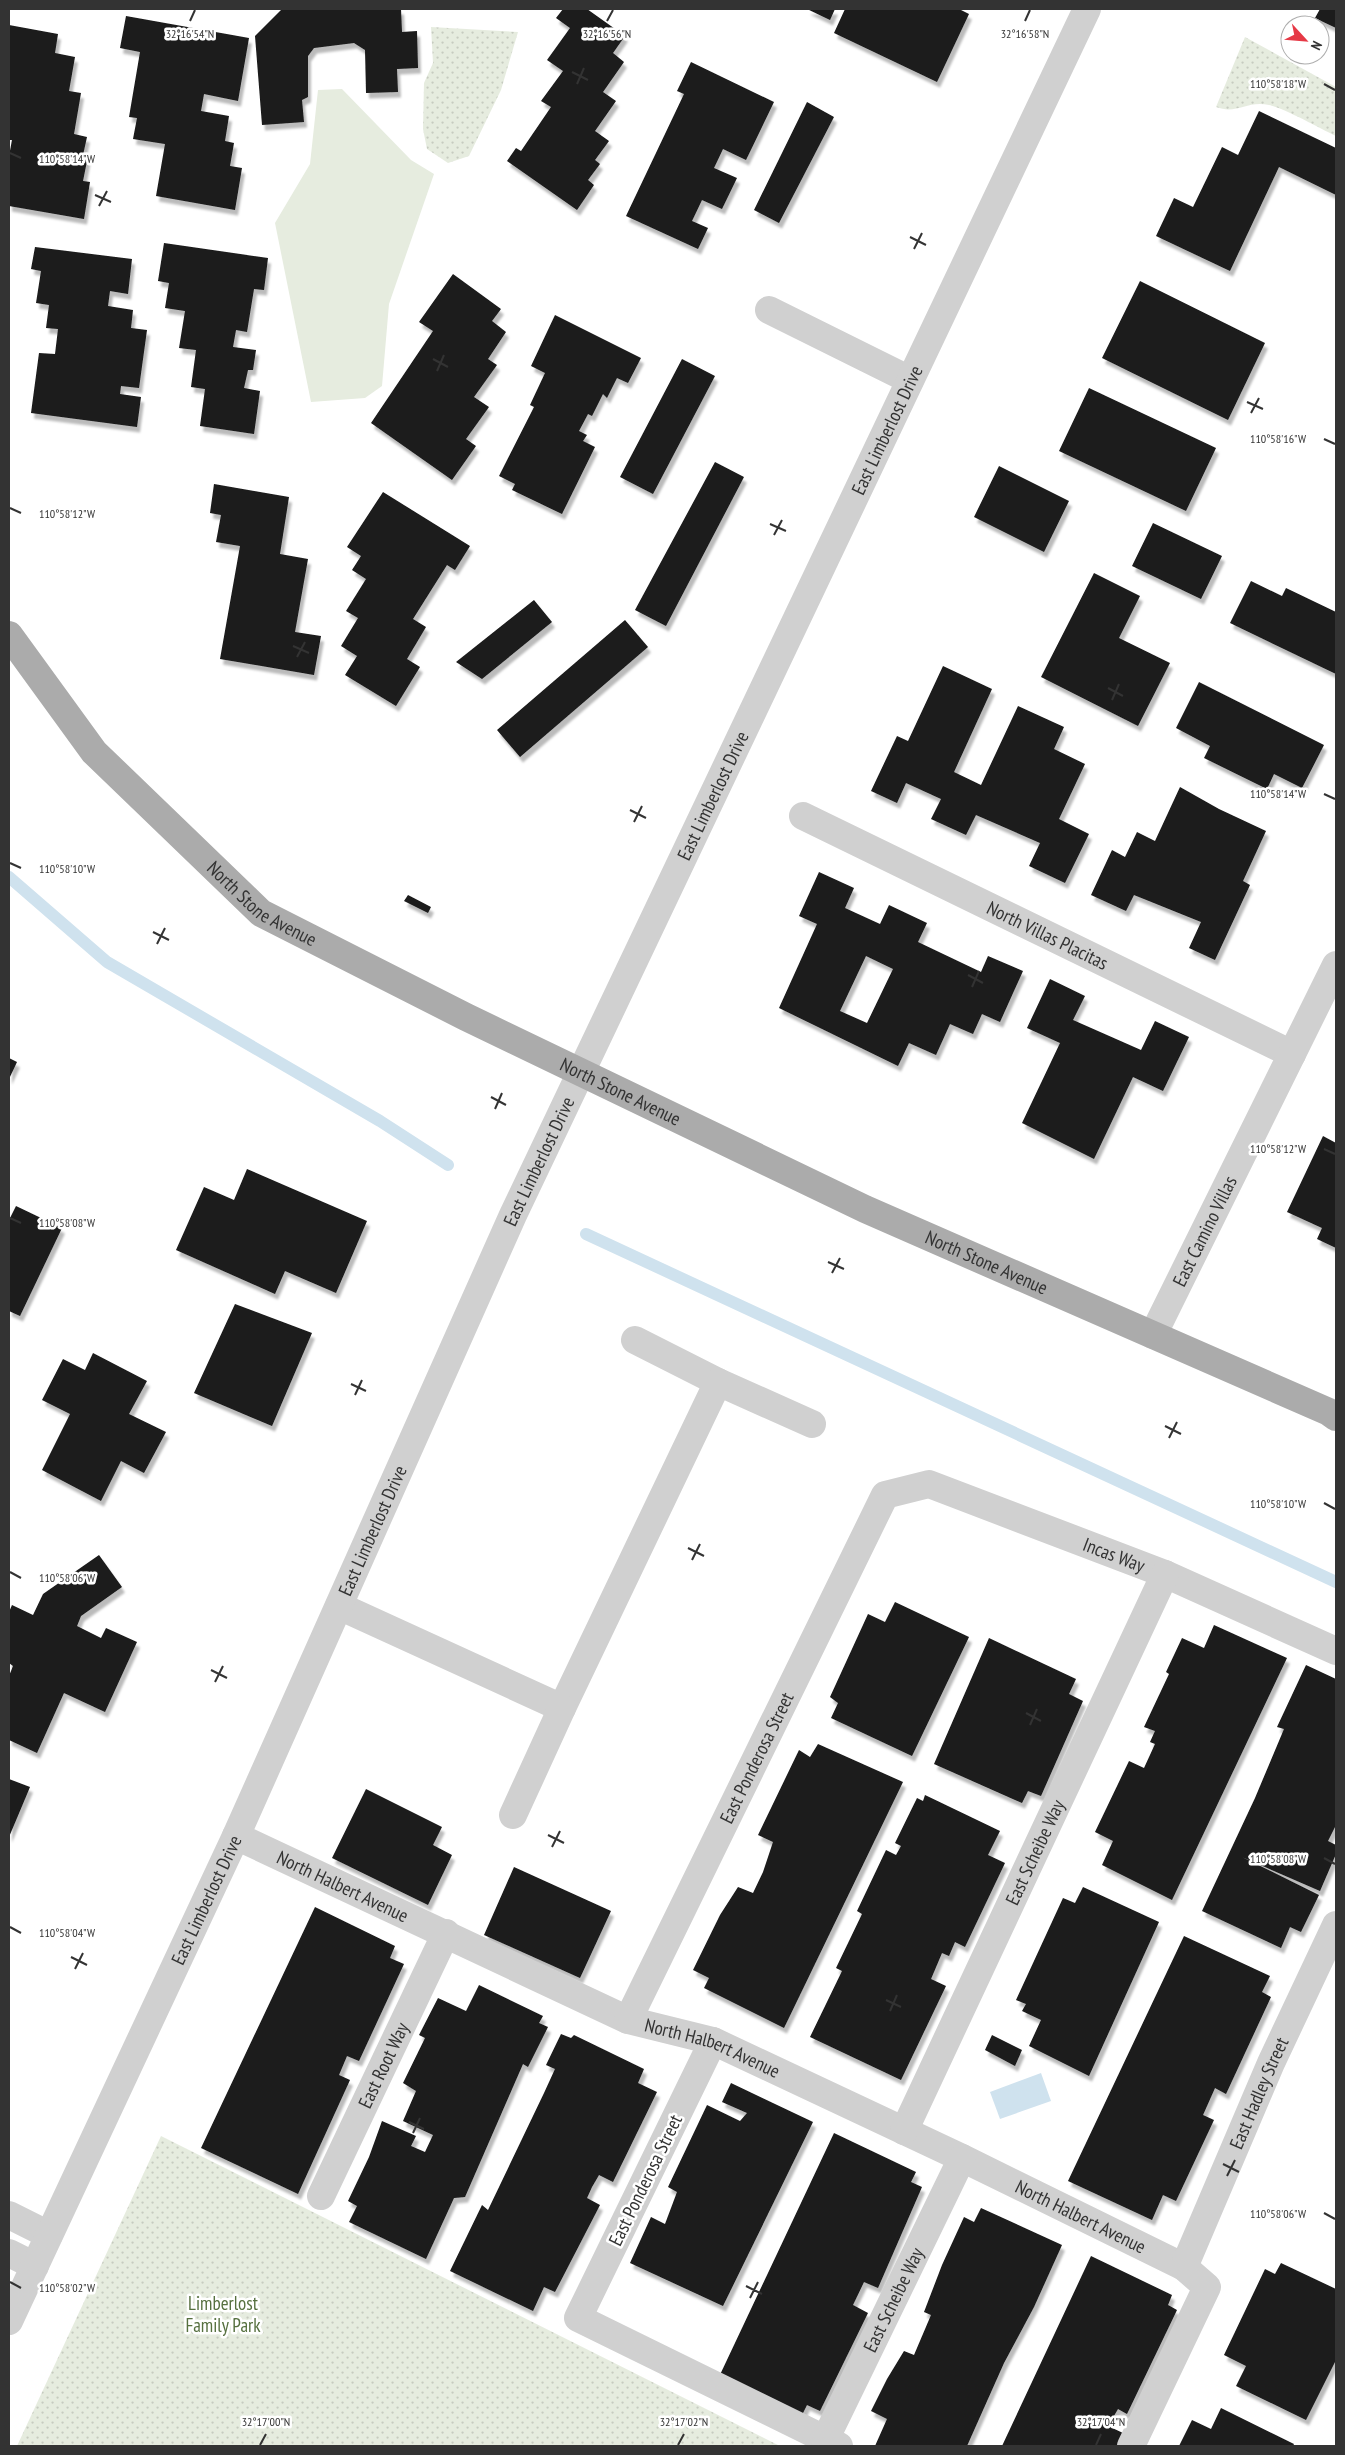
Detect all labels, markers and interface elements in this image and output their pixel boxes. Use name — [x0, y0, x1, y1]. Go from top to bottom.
north arrow — [1280, 15, 1330, 65]
text: 32°16'54"N — [166, 26, 214, 41]
text: 32°16'56"N — [583, 26, 631, 41]
text: 32°16'58"N — [1001, 26, 1049, 41]
text: N — [1307, 38, 1326, 53]
text: 110°58'18"W — [1250, 76, 1306, 91]
text: 110°58'14"W — [39, 151, 95, 166]
street label: East Limberlost Drive — [846, 361, 928, 498]
text: 110°58'16"W — [1250, 431, 1306, 446]
text: 110°58'12"W — [39, 506, 95, 521]
street label: East Limberlost Drive — [672, 727, 754, 864]
text: 110°58'14"W — [1250, 786, 1306, 801]
street label: North Stone Avenue — [202, 856, 321, 951]
text: 110°58'10"W — [39, 861, 95, 876]
street label: North Villas Placitas — [983, 895, 1112, 975]
street label: North Stone Avenue — [556, 1052, 685, 1131]
street label: East Limberlost Drive — [498, 1093, 580, 1230]
text: 110°58'12"W — [1250, 1141, 1306, 1156]
street label: East Camino Villas — [1167, 1172, 1242, 1290]
text: 110°58'08"W — [39, 1215, 95, 1230]
street label: North Stone Avenue — [922, 1225, 1052, 1300]
street label: East Limberlost Drive — [333, 1462, 412, 1599]
text: 110°58'10"W — [1250, 1496, 1306, 1511]
street label: Incas Way — [1080, 1532, 1149, 1578]
text: 110°58'06"W — [39, 1570, 95, 1585]
street label: East Ponderosa Street — [714, 1688, 799, 1827]
street label: East Scheibe Way — [1000, 1795, 1070, 1909]
street label: East Limberlost Drive — [166, 1831, 247, 1968]
street label: North Halbert Avenue — [273, 1845, 413, 1927]
text: 110°58'08"W — [1250, 1851, 1306, 1866]
text: 110°58'04"W — [39, 1925, 95, 1940]
street label: North Halbert Avenue — [642, 2013, 784, 2083]
street label: East Root Way — [353, 2018, 414, 2112]
street label: East Hadley Street — [1224, 2033, 1294, 2153]
street label: East Ponderosa Street — [603, 2110, 687, 2249]
street label: North Halbert Avenue — [1011, 2174, 1150, 2259]
text: 110°58'06"W — [1250, 2206, 1306, 2221]
street label: East Scheibe Way — [858, 2243, 929, 2356]
text: 110°58'02"W — [39, 2280, 95, 2295]
park label: Limberlost Family Park — [185, 2291, 261, 2337]
text: 32°17'00"N — [242, 2414, 290, 2429]
text: 32°17'02"N — [660, 2414, 708, 2429]
text: 32°17'04"N — [1077, 2414, 1125, 2429]

